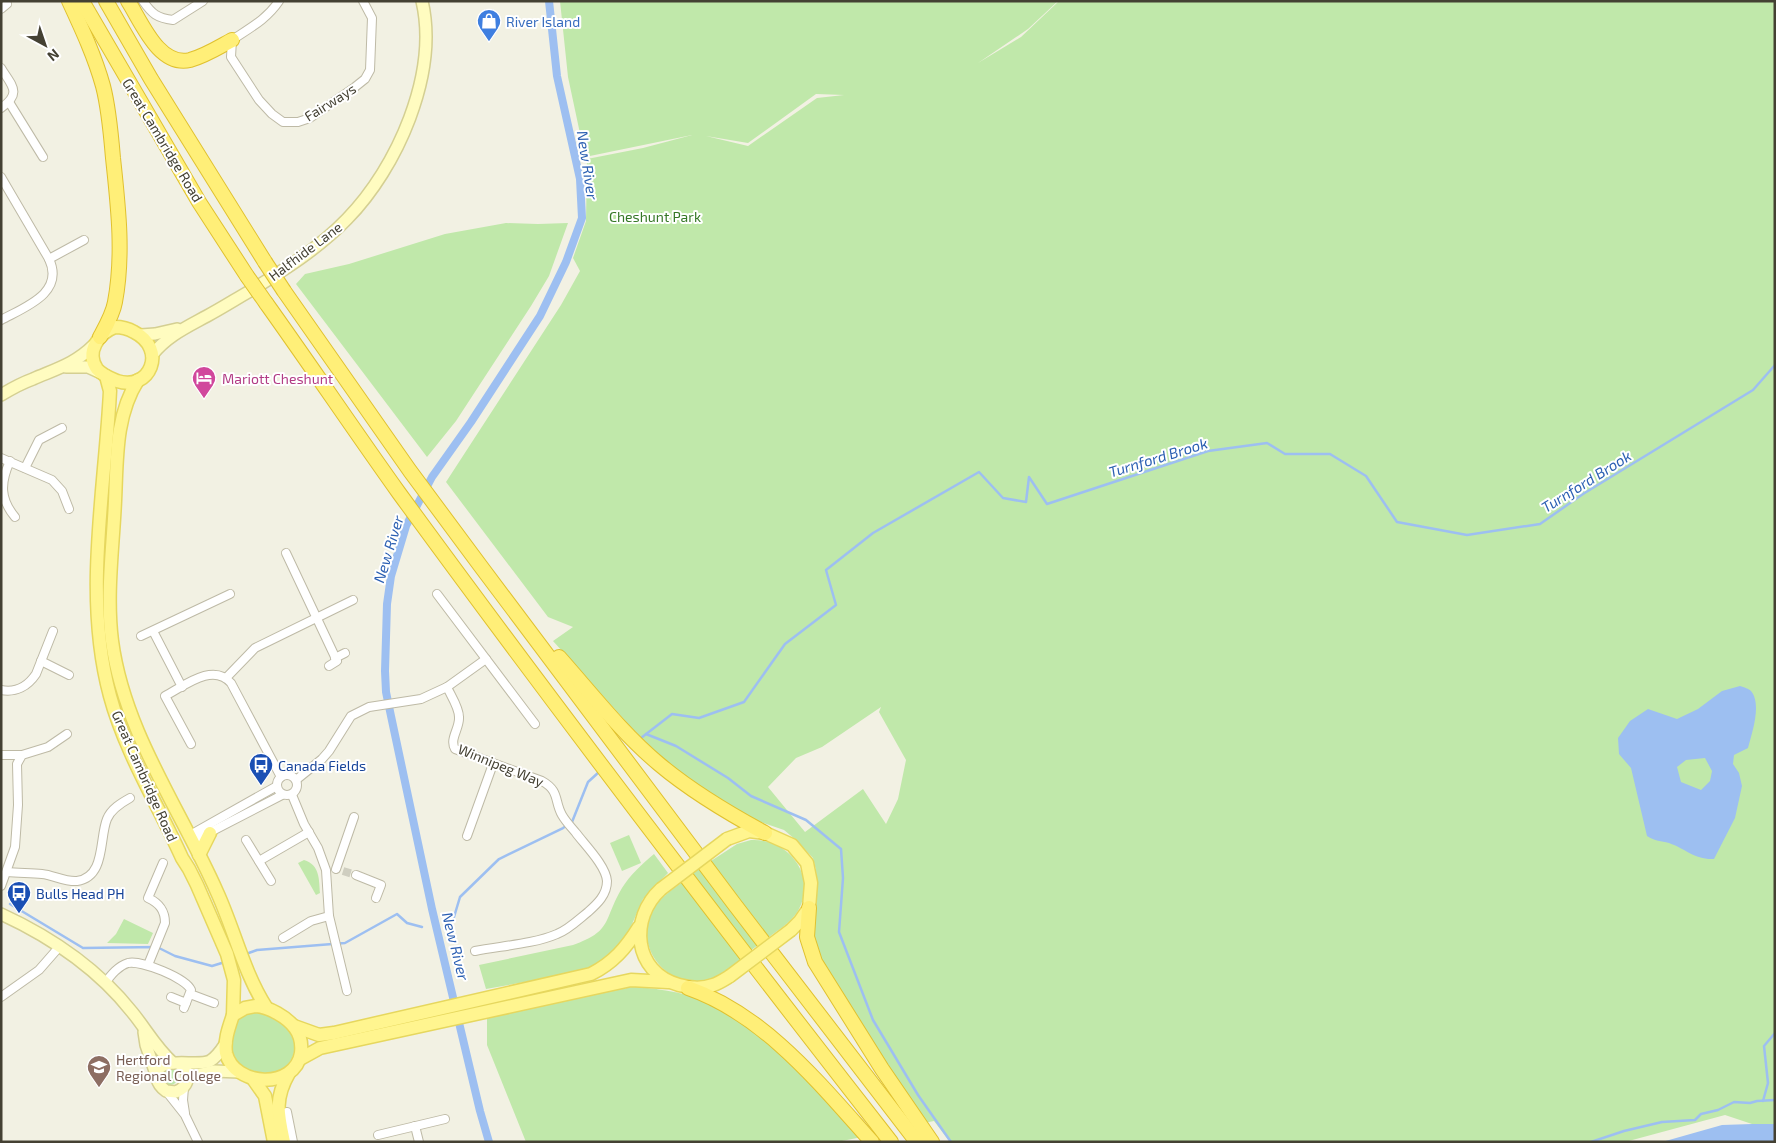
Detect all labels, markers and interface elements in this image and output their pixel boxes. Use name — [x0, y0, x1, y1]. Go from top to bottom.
shop icon: River Island — [476, 8, 502, 42]
place label: River Island — [506, 13, 580, 30]
north arrow — [20, 20, 70, 70]
text: N — [44, 46, 63, 65]
street label: Great Cambridge Road — [119, 75, 207, 205]
street label: Fairways — [301, 80, 359, 124]
water label: New River — [574, 129, 602, 202]
park label: Cheshunt Park — [609, 208, 701, 225]
street label: Halfhide Lane — [265, 218, 345, 284]
hotel icon: Mariott Cheshunt — [191, 365, 217, 399]
place label: Mariott Cheshunt — [222, 370, 333, 387]
water label: Turnford Brook — [1106, 433, 1210, 481]
water label: Turnford Brook — [1538, 446, 1634, 516]
water label: New River — [369, 512, 407, 585]
street label: Great Cambridge Road — [108, 708, 182, 844]
street label: Winnipeg Way — [456, 740, 547, 790]
bus stop icon: Canada Fields — [248, 752, 274, 786]
place label: Canada Fields — [278, 757, 366, 774]
bus stop icon: Bulls Head PH — [6, 880, 32, 914]
place label: Bulls Head PH — [36, 885, 125, 902]
water label: New River — [439, 910, 473, 983]
place label: Hertford Regional College — [116, 1051, 221, 1084]
school or university icon: Hertford Regional College — [86, 1054, 112, 1088]

